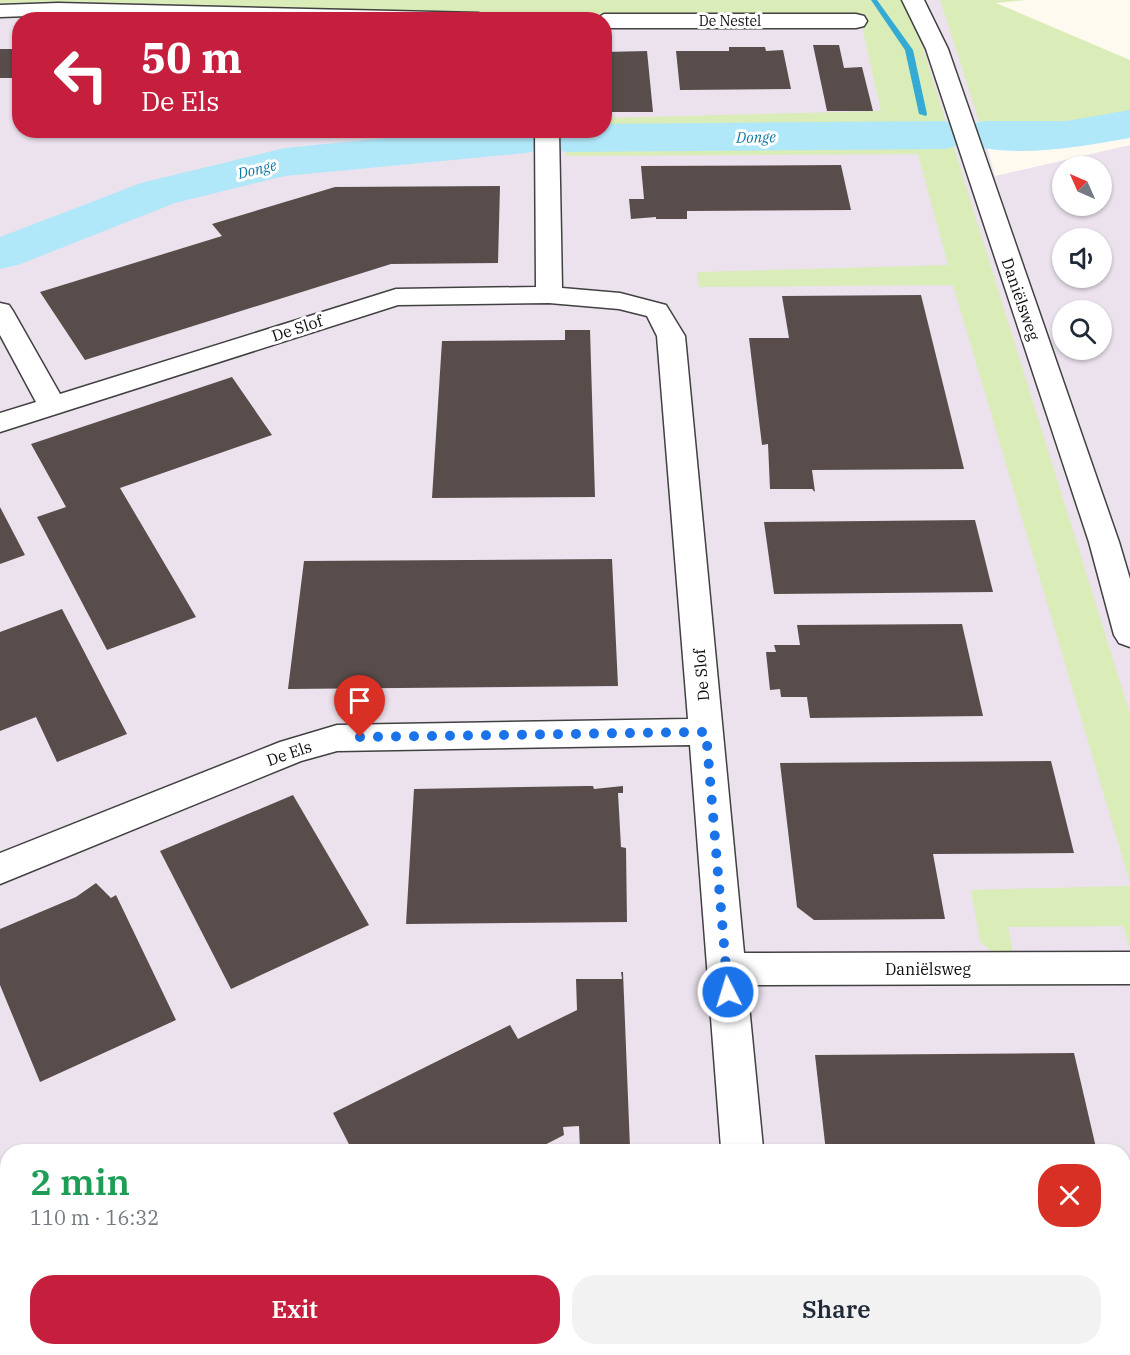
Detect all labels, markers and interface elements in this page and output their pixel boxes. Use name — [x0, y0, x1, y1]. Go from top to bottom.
street label: De Nestel — [699, 12, 761, 30]
text: 50 m — [141, 30, 242, 85]
icon: left — [42, 36, 120, 114]
text: De Els — [141, 83, 219, 118]
water label: Donge — [735, 127, 776, 147]
water label: Donge — [235, 155, 279, 183]
north arrow — [1052, 156, 1112, 216]
map controls — [1052, 156, 1112, 360]
button: sound — [1052, 228, 1112, 288]
street label: Daniëlsweg — [998, 255, 1045, 343]
button: search — [1052, 300, 1112, 360]
street label: De Slof — [269, 310, 326, 346]
street label: De Slof — [689, 647, 713, 702]
pin — [334, 675, 385, 737]
icon: arrive — [343, 684, 376, 717]
street label: De Els — [264, 736, 314, 770]
street label: Daniëlsweg — [885, 959, 971, 979]
position arrow — [696, 960, 760, 1024]
text: 2 min — [30, 1158, 130, 1205]
button: close — [1038, 1164, 1101, 1227]
text: 110 m · 16:32 — [30, 1204, 159, 1231]
button: Exit — [30, 1275, 560, 1344]
button: Share — [572, 1275, 1101, 1344]

